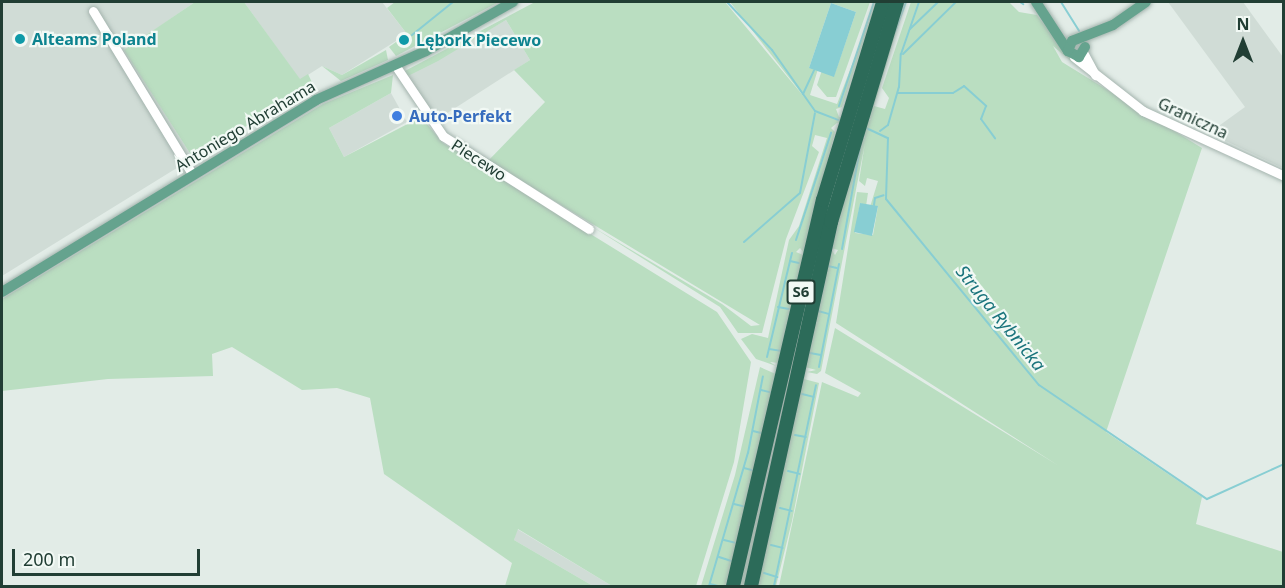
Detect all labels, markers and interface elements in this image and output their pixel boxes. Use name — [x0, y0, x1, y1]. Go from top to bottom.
north arrow — [1213, 12, 1273, 72]
text: N — [1236, 13, 1250, 35]
place label: Alteams Poland — [32, 29, 157, 49]
place label: Lębork Piecewo — [416, 30, 541, 50]
marker: Alteams Poland — [13, 32, 27, 46]
marker: Lębork Piecewo — [397, 33, 411, 47]
street label: Antoniego Abrahama — [171, 76, 319, 176]
street label: Graniczna — [1155, 93, 1231, 143]
place label: Auto-Perfekt — [409, 106, 512, 126]
marker: Auto-Perfekt — [390, 109, 404, 123]
street label: Piecewo — [448, 135, 510, 185]
water label: Struga Rybnicka — [952, 261, 1050, 375]
road number: S6 — [786, 280, 816, 304]
scale bar — [15, 537, 202, 575]
text: 200 m — [23, 547, 75, 571]

